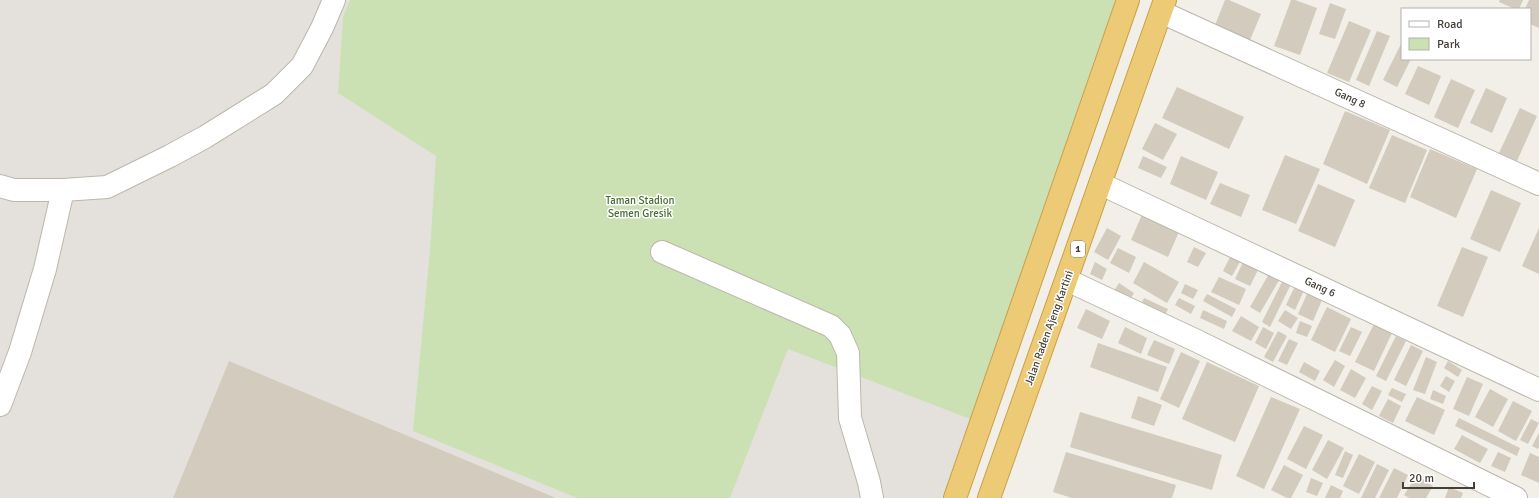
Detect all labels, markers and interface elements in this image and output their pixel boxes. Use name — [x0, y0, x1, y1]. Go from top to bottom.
legend — [1401, 8, 1531, 60]
text: Road — [1437, 17, 1463, 32]
text: Park — [1437, 37, 1460, 52]
street label: Gang 8 — [1332, 85, 1368, 111]
park label: Taman Stadion Semen Gresik — [606, 194, 674, 220]
road number: 1 — [1071, 241, 1085, 257]
street label: Jalan Raden Ajeng Kartini — [1022, 269, 1076, 387]
street label: Gang 6 — [1302, 274, 1338, 300]
scale bar — [1403, 464, 1474, 490]
text: 20 m — [1409, 471, 1434, 486]

